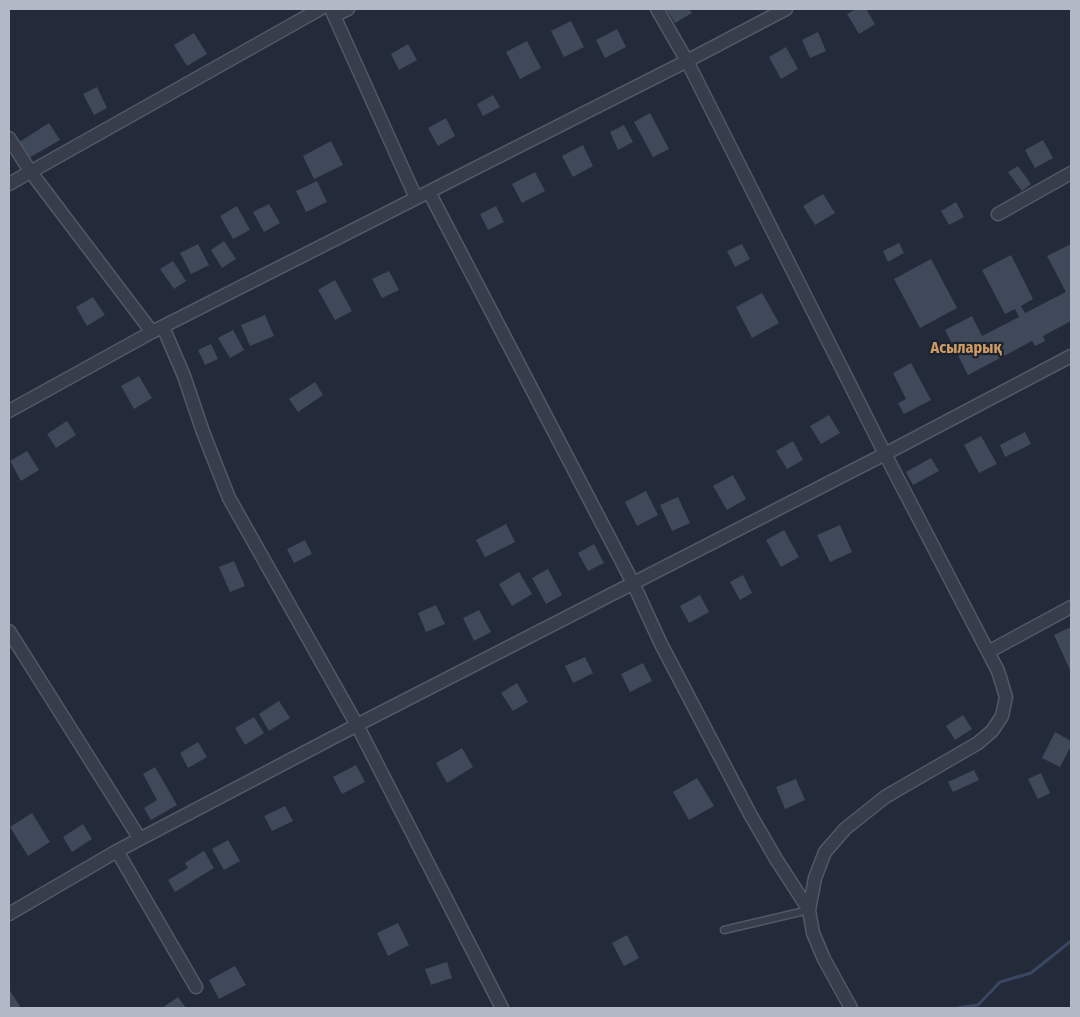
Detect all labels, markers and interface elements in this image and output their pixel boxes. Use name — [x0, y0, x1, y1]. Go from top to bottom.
district label: Асыларық — [931, 339, 1001, 359]

